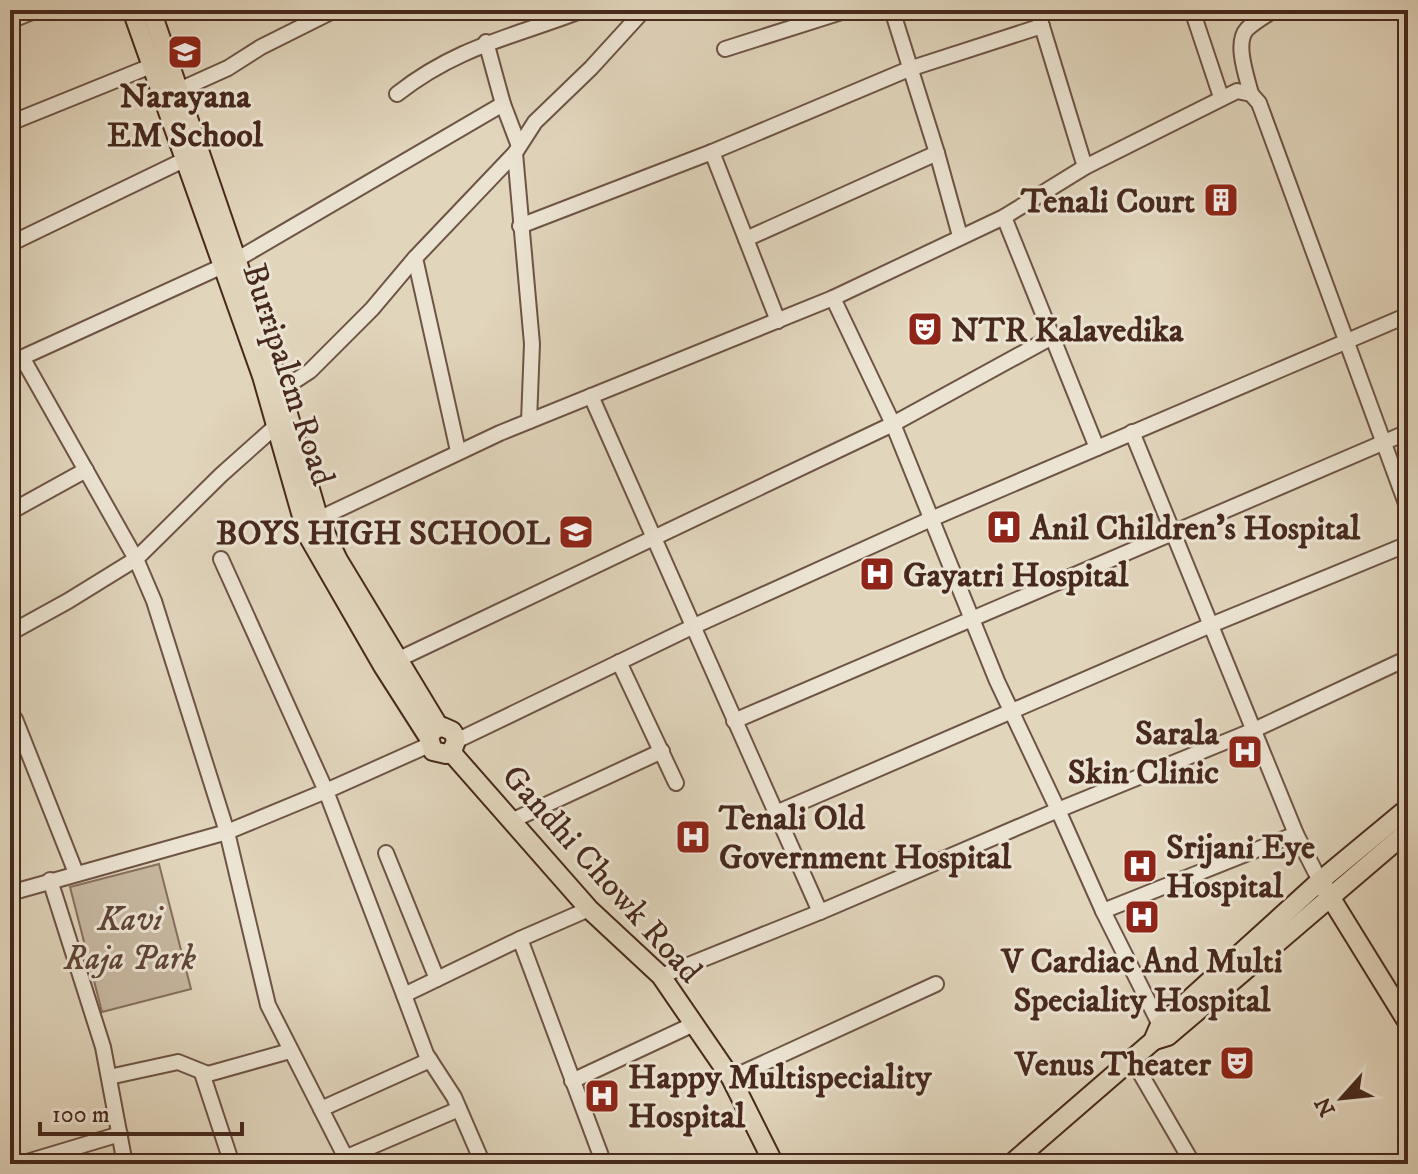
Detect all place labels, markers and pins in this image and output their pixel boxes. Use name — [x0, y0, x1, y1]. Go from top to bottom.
school or university icon: Narayana EM School — [166, 33, 204, 71]
place label: Narayana EM School — [107, 76, 264, 157]
place label: Tenali Court — [1020, 181, 1195, 223]
building icon: Tenali Court — [1202, 181, 1240, 219]
theatre icon: NTR Kalavedika — [906, 310, 944, 348]
place label: NTR Kalavedika — [951, 310, 1184, 352]
hospital icon: Anil Children's Hospital — [985, 508, 1023, 546]
place label: Anil Children's Hospital — [1029, 508, 1361, 550]
place label: BOYS HIGH SCHOOL — [216, 513, 550, 555]
school or university icon: BOYS HIGH SCHOOL — [557, 513, 595, 551]
hospital icon: Gayatri Hospital — [858, 555, 896, 593]
place label: Gayatri Hospital — [903, 555, 1129, 597]
place label: Sarala Skin Clinic — [1068, 713, 1220, 794]
hospital icon: Sarala Skin Clinic — [1226, 733, 1264, 771]
place label: Tenali Old Government Hospital — [718, 798, 1012, 879]
hospital icon: Tenali Old Government Hospital — [674, 818, 712, 856]
place label: Srijani Eye Hospital — [1166, 827, 1315, 908]
hospital icon: Srijani Eye Hospital — [1121, 847, 1159, 885]
hospital icon: V Cardiac And Multi Speciality Hospital — [1123, 898, 1161, 936]
place label: V Cardiac And Multi Speciality Hospital — [1000, 941, 1283, 1022]
place label: Venus Theater — [1013, 1044, 1211, 1086]
theatre icon: Venus Theater — [1218, 1044, 1256, 1082]
place label: Happy Multispeciality Hospital — [628, 1057, 932, 1138]
hospital icon: Happy Multispeciality Hospital — [583, 1077, 621, 1115]

